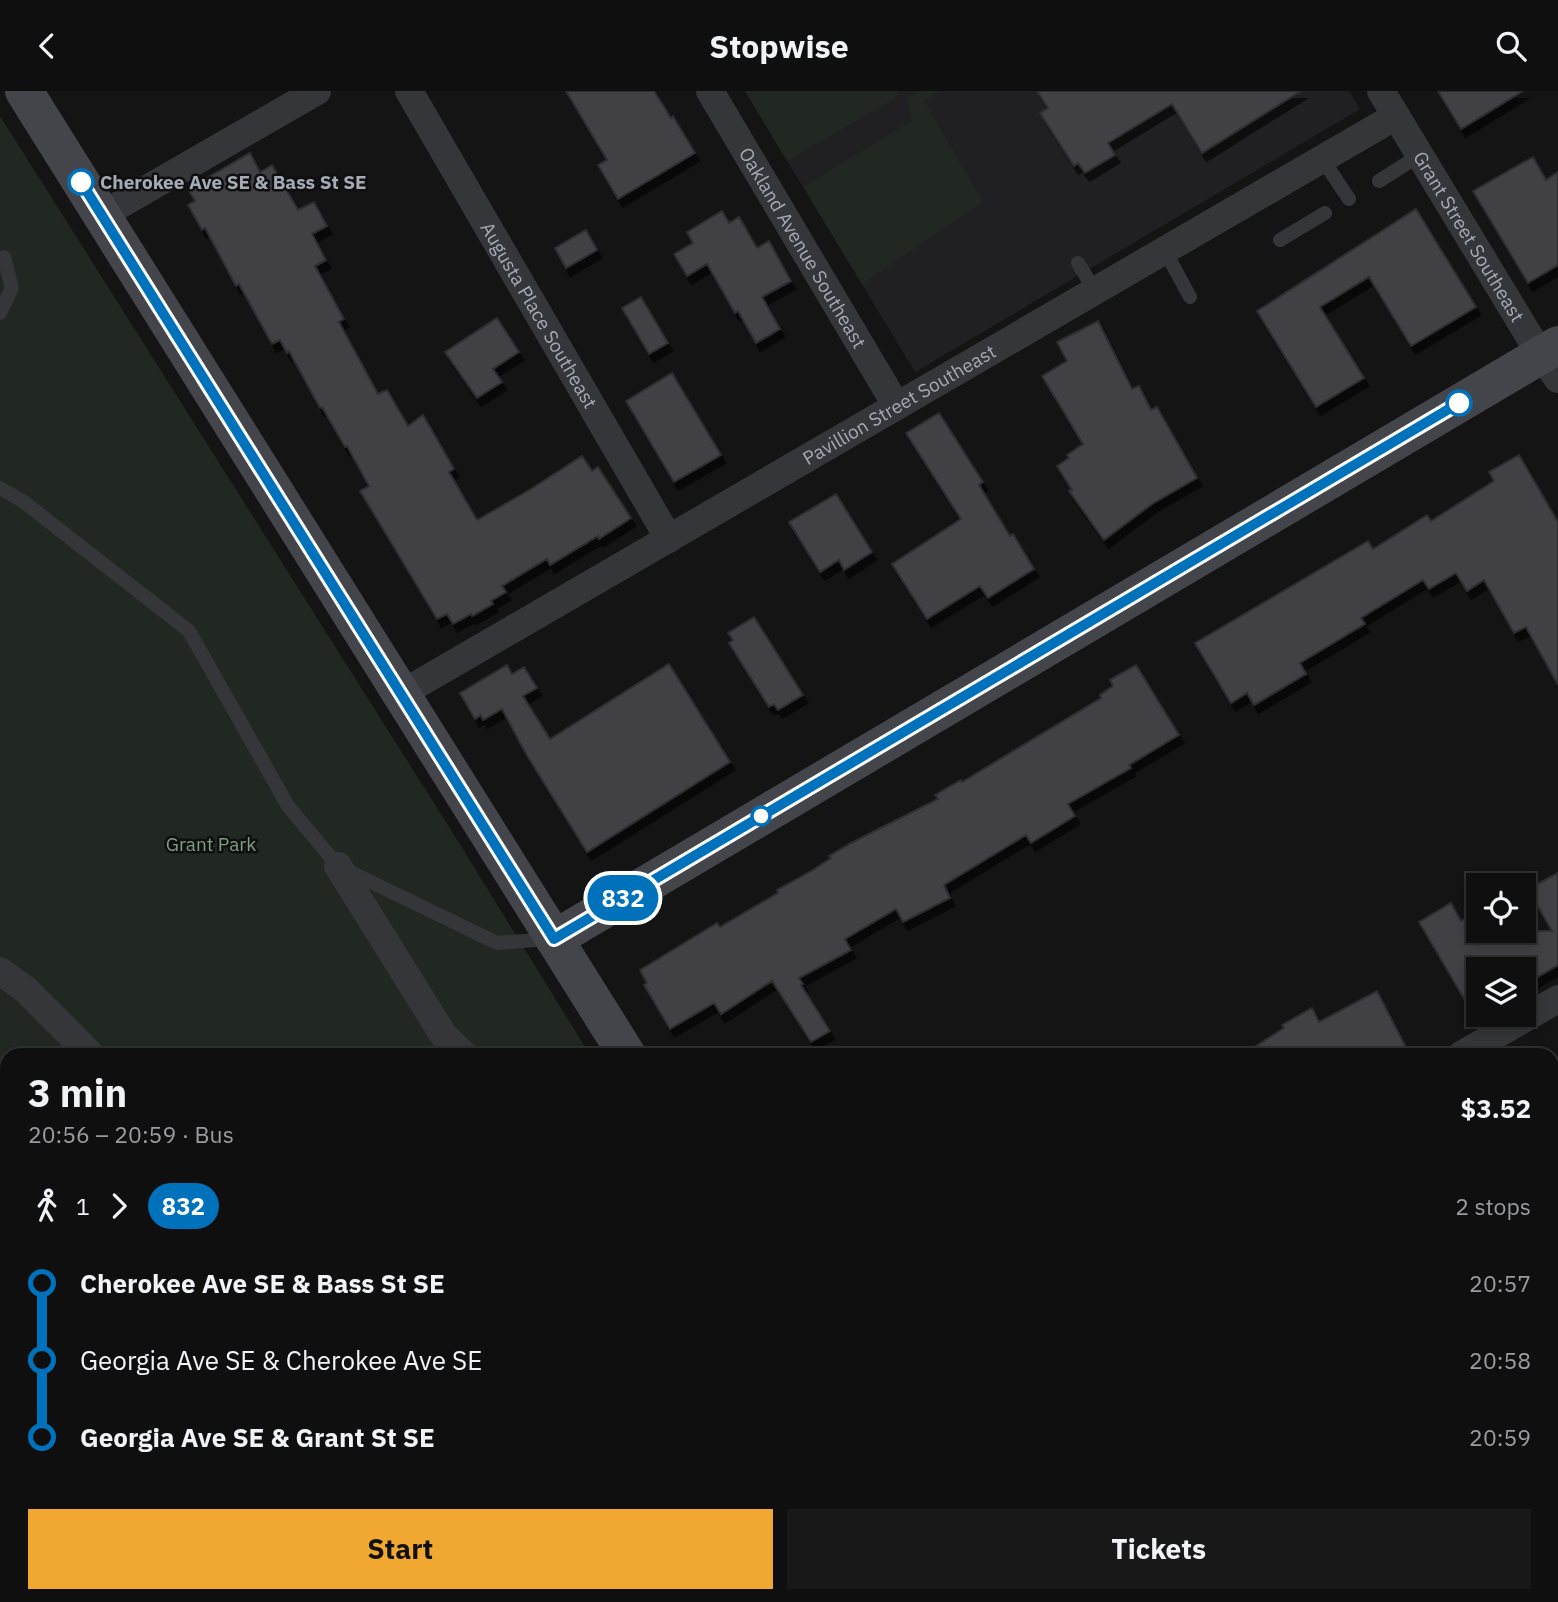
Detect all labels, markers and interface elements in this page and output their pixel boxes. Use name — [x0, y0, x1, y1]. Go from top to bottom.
text: Stopwise — [709, 25, 849, 67]
icon: back — [28, 27, 66, 65]
icon: search — [1492, 27, 1530, 65]
street label: Oakland Avenue Southeast — [734, 143, 872, 352]
street label: Grant Street Southeast — [1408, 147, 1530, 326]
marker: Cherokee Ave SE & Bass St SE — [68, 169, 94, 195]
place label: Cherokee Ave SE & Bass St SE — [100, 170, 367, 194]
street label: Augusta Place Southeast — [475, 217, 603, 413]
street label: Pavillion Street Southeast — [798, 339, 1000, 470]
unlabelled marker — [1446, 390, 1472, 416]
unlabelled marker — [751, 806, 771, 826]
park label: Grant Park — [166, 832, 256, 856]
map controls — [1466, 873, 1536, 1027]
button: locate — [1466, 873, 1536, 943]
line badge: 832 — [583, 875, 663, 921]
text: 832 — [601, 882, 645, 914]
button: layers — [1466, 957, 1536, 1027]
text: 3 min — [28, 1068, 127, 1117]
text: $3.52 — [1461, 1091, 1531, 1125]
text: 20:56 – 20:59 · Bus — [28, 1119, 234, 1149]
icon: walk — [28, 1187, 66, 1225]
icon: forward — [100, 1187, 138, 1225]
text: 832 — [162, 1190, 205, 1222]
text: 1 — [76, 1191, 90, 1221]
text: 2 stops — [1455, 1191, 1531, 1221]
text: Cherokee Ave SE & Bass St SE — [80, 1266, 445, 1300]
text: 20:57 — [1469, 1268, 1531, 1298]
text: Georgia Ave SE & Cherokee Ave SE — [80, 1343, 482, 1377]
text: 20:58 — [1469, 1345, 1531, 1375]
text: Georgia Ave SE & Grant St SE — [80, 1420, 435, 1454]
text: 20:59 — [1469, 1422, 1531, 1452]
button: Start — [28, 1509, 773, 1589]
button: Tickets — [787, 1509, 1531, 1589]

